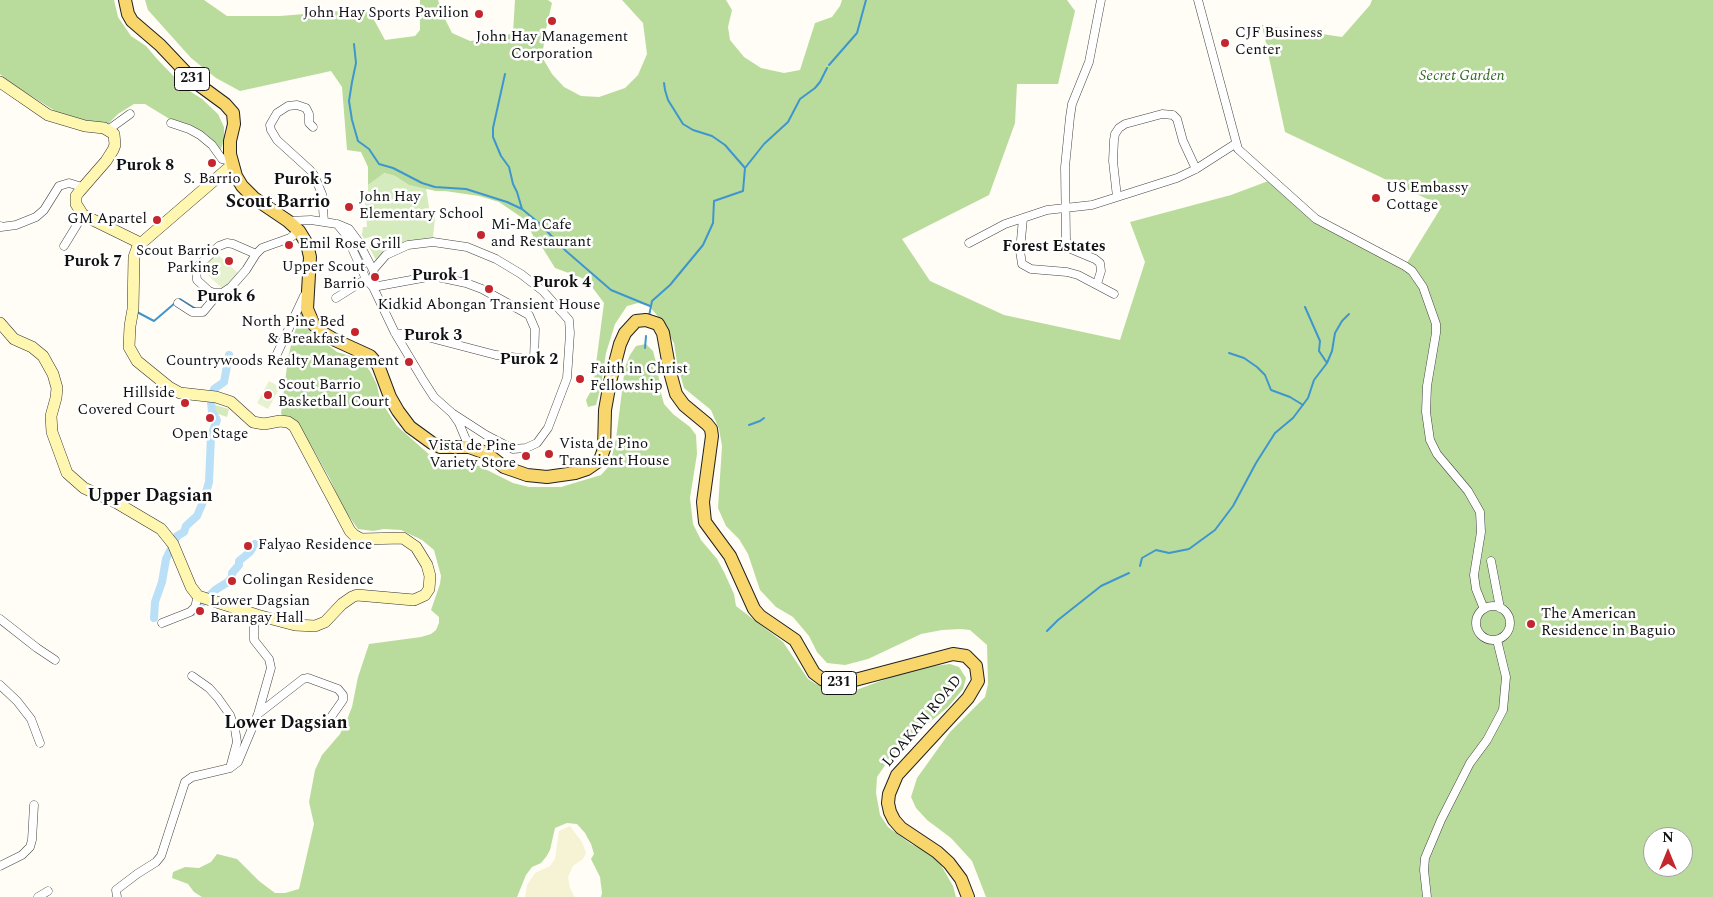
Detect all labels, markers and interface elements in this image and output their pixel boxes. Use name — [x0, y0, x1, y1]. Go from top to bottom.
place label: John Hay Sports Pavilion — [303, 5, 469, 23]
marker: John Hay Sports Pavilion — [473, 8, 485, 20]
marker: John Hay Management Corporation — [546, 15, 558, 27]
place label: CJF Business Center — [1235, 25, 1323, 60]
place label: John Hay Management Corporation — [476, 29, 628, 64]
marker: CJF Business Center — [1219, 37, 1231, 49]
road number: 231 — [174, 68, 210, 90]
park label: Secret Garden — [1419, 68, 1505, 86]
district label: Purok 8 — [116, 157, 174, 177]
marker: S. Barrio — [206, 157, 218, 169]
place label: S. Barrio — [183, 171, 241, 189]
district label: Purok 5 — [274, 171, 332, 191]
place label: US Embassy Cottage — [1386, 180, 1468, 215]
place label: John Hay Elementary School — [359, 189, 484, 224]
district label: Scout Barrio — [226, 192, 330, 214]
marker: US Embassy Cottage — [1370, 192, 1382, 204]
marker: John Hay Elementary School — [343, 201, 355, 213]
place label: GM Apartel — [67, 211, 147, 229]
marker: GM Apartel — [151, 214, 163, 226]
place label: Mi-Ma Cafe and Restaurant — [491, 217, 591, 252]
marker: Mi-Ma Cafe and Restaurant — [475, 229, 487, 241]
place label: Emil Rose Grill — [299, 236, 401, 254]
district label: Forest Estates — [1002, 238, 1106, 258]
marker: Emil Rose Grill — [283, 239, 295, 251]
place label: Scout Barrio Parking — [136, 243, 219, 278]
district label: Purok 7 — [64, 253, 122, 273]
marker: Scout Barrio Parking — [223, 255, 235, 267]
place label: Upper Scout Barrio — [282, 259, 365, 294]
district label: Purok 1 — [412, 267, 470, 287]
marker: Upper Scout Barrio — [369, 271, 381, 283]
district label: Purok 4 — [533, 274, 591, 294]
marker: Kidkid Abongan Transient House — [483, 283, 495, 295]
district label: Purok 6 — [197, 288, 255, 308]
place label: Kidkid Abongan Transient House — [377, 297, 601, 315]
place label: North Pine Bed & Breakfast — [242, 314, 345, 349]
marker: North Pine Bed & Breakfast — [349, 326, 361, 338]
district label: Purok 3 — [404, 327, 462, 347]
district label: Purok 2 — [500, 351, 558, 371]
place label: Countrywoods Realty Management — [166, 353, 399, 371]
marker: Countrywoods Realty Management — [403, 356, 415, 368]
place label: Faith in Christ Fellowship — [590, 361, 688, 396]
marker: Faith in Christ Fellowship — [574, 373, 586, 385]
place label: Scout Barrio Basketball Court — [278, 377, 389, 412]
place label: Hillside Covered Court — [78, 385, 175, 420]
marker: Scout Barrio Basketball Court — [262, 389, 274, 401]
marker: Hillside Covered Court — [179, 397, 191, 409]
marker: Open Stage — [204, 412, 216, 424]
place label: Open Stage — [172, 426, 248, 444]
place label: Vista de Pino Transient House — [559, 436, 669, 471]
place label: Vista de Pine Variety Store — [428, 438, 516, 473]
marker: Vista de Pino Transient House — [543, 448, 555, 460]
marker: Vista de Pine Variety Store — [520, 450, 532, 462]
district label: Upper Dagsian — [87, 486, 213, 508]
place label: Falyao Residence — [258, 537, 372, 555]
marker: Falyao Residence — [242, 540, 254, 552]
place label: Colingan Residence — [242, 572, 374, 590]
marker: Colingan Residence — [226, 575, 238, 587]
place label: Lower Dagsian Barangay Hall — [210, 593, 310, 628]
marker: Lower Dagsian Barangay Hall — [194, 605, 206, 617]
place label: The American Residence in Baguio — [1541, 606, 1676, 641]
marker: The American Residence in Baguio — [1525, 618, 1537, 630]
road number: 231 — [822, 671, 856, 694]
street label: LOAKAN ROAD — [879, 672, 967, 772]
district label: Lower Dagsian — [224, 713, 348, 735]
north arrow — [1643, 827, 1693, 877]
text: N — [1662, 827, 1674, 848]

